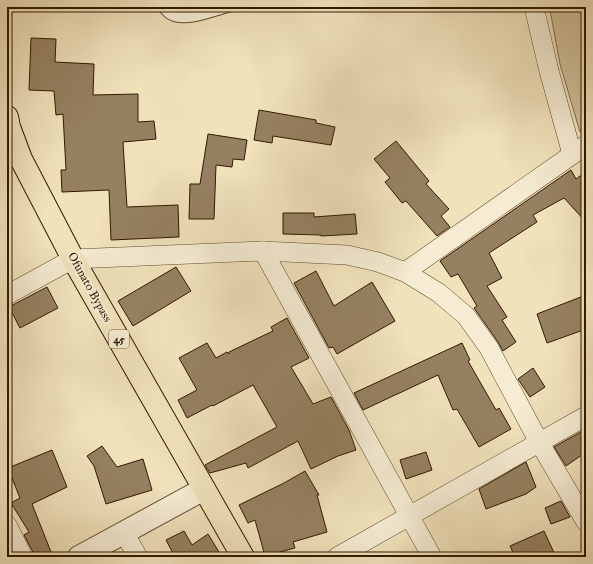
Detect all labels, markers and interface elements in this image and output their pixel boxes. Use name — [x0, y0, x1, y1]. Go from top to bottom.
street label: Ofunato Bypass — [65, 250, 115, 324]
road number: 45 — [109, 330, 129, 348]

